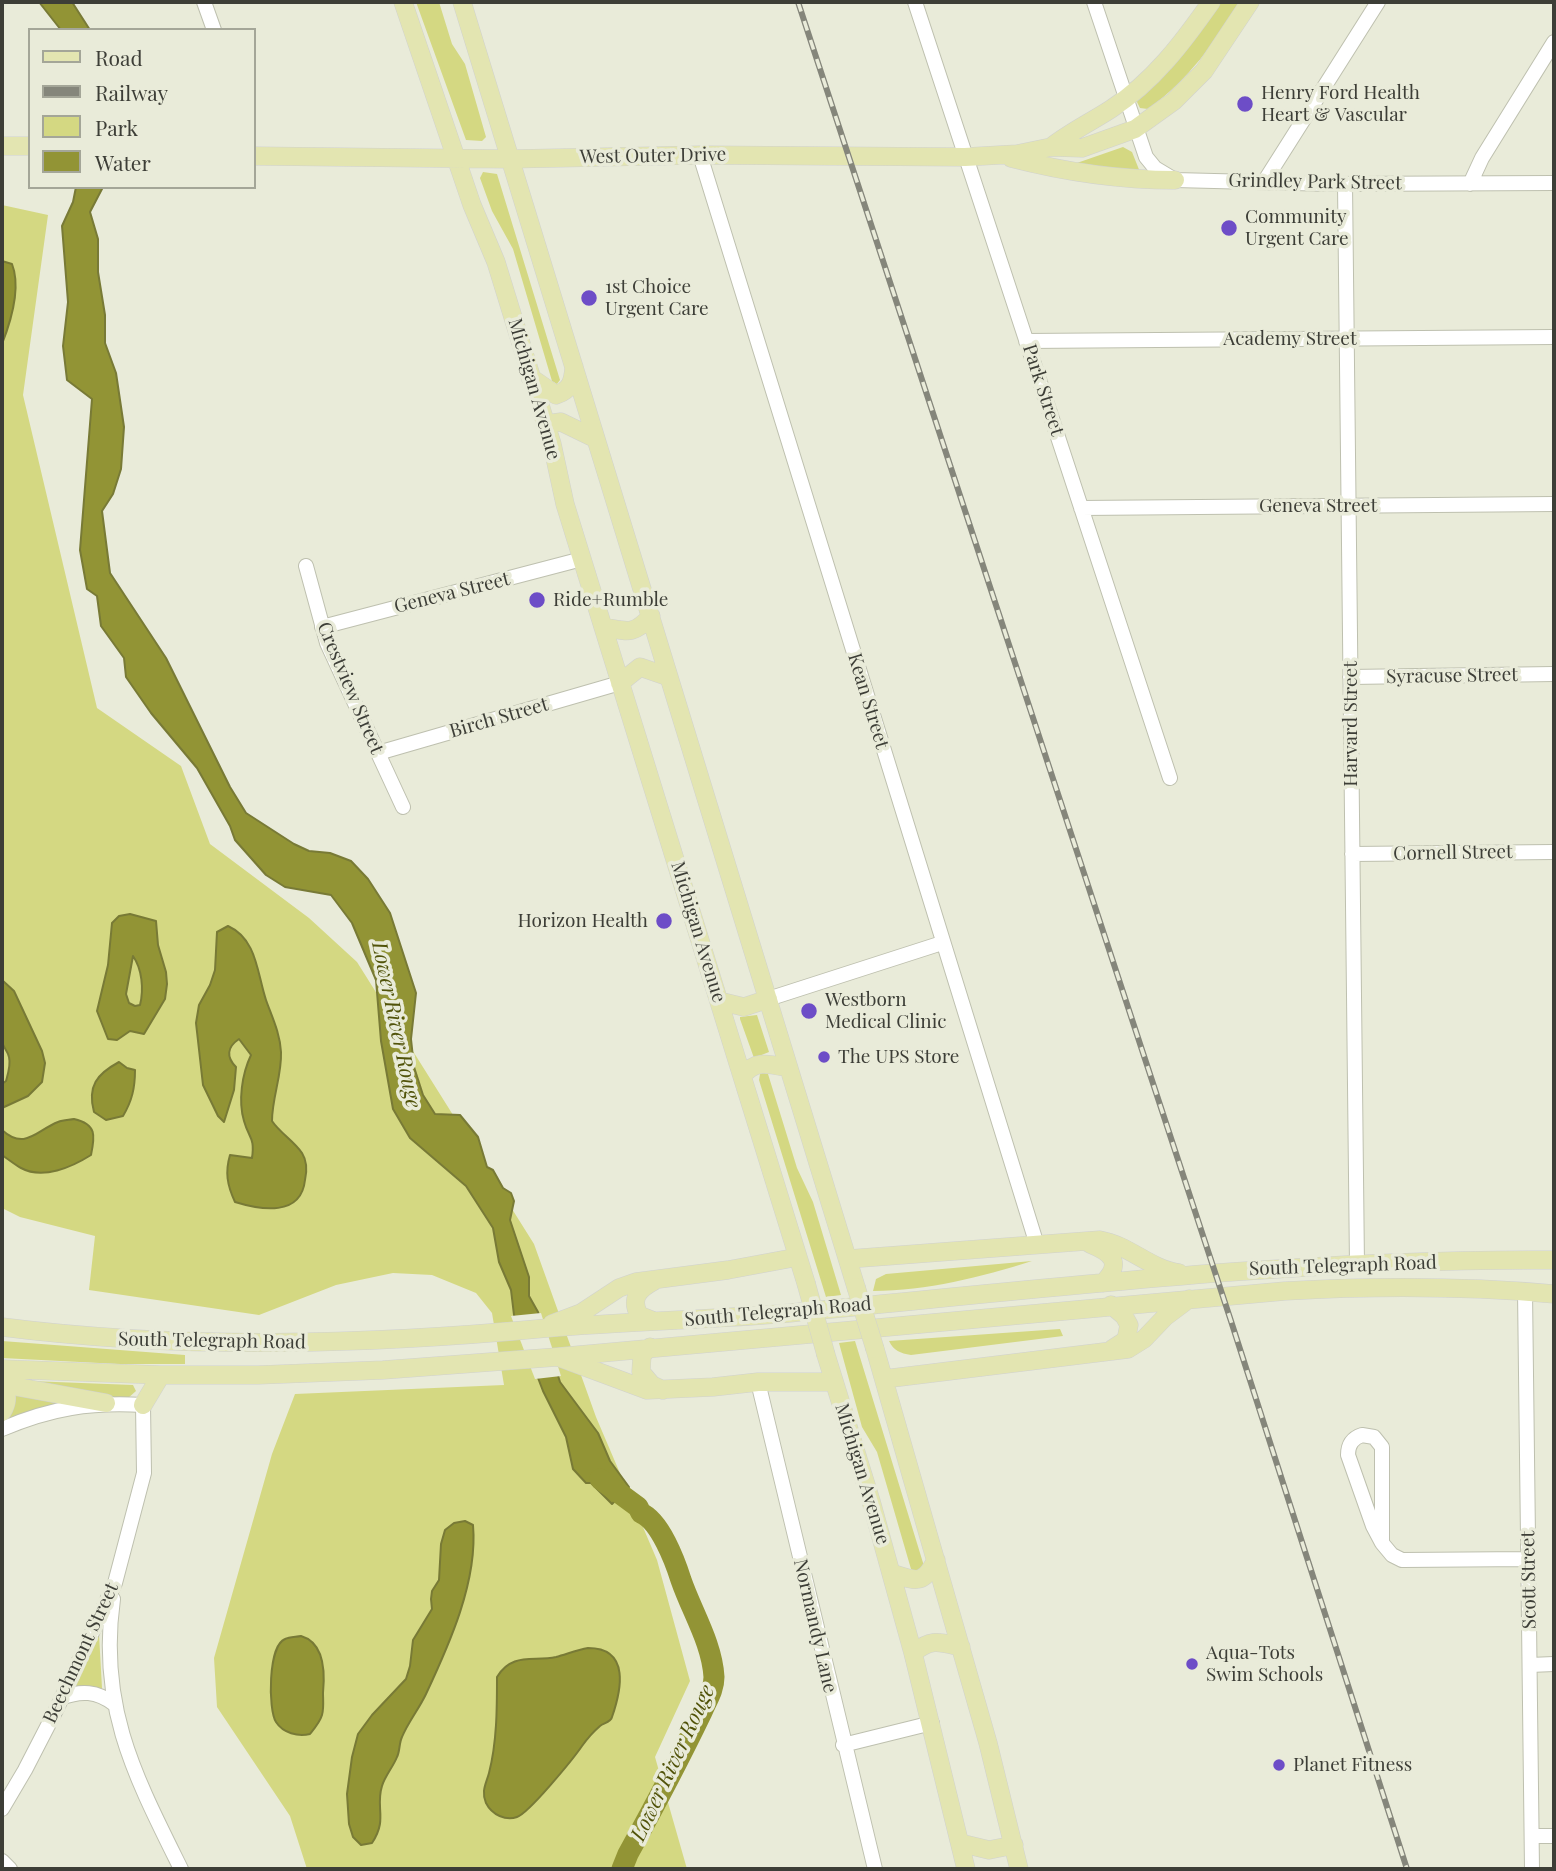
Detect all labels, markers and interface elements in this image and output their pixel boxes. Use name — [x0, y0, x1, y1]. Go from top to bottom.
legend — [28, 28, 256, 189]
text: Road — [95, 43, 143, 71]
text: Railway — [95, 78, 168, 106]
place label: Henry Ford Health Heart & Vascular — [1261, 82, 1420, 126]
marker: Henry Ford Health Heart & Vascular — [1235, 94, 1255, 114]
text: Park — [95, 113, 138, 141]
street label: West Outer Drive — [580, 143, 726, 169]
text: Water — [95, 148, 151, 176]
street label: Grindley Park Street — [1228, 169, 1402, 195]
place label: Community Urgent Care — [1245, 206, 1349, 250]
marker: Community Urgent Care — [1219, 218, 1239, 238]
place label: 1st Choice Urgent Care — [605, 276, 709, 320]
marker: 1st Choice Urgent Care — [579, 288, 599, 308]
street label: Michigan Avenue — [503, 316, 565, 462]
street label: Academy Street — [1223, 328, 1357, 350]
street label: Park Street — [1018, 341, 1068, 439]
street label: Geneva Street — [1259, 495, 1377, 517]
street label: Geneva Street — [392, 568, 512, 618]
place label: Ride+Rumble — [553, 589, 668, 611]
marker: Ride+Rumble — [527, 590, 547, 610]
street label: Crestview Street — [312, 619, 388, 757]
street label: Kean Street — [843, 651, 893, 751]
street label: Harvard Street — [1340, 661, 1362, 787]
street label: Syracuse Street — [1386, 663, 1518, 689]
street label: Birch Street — [447, 693, 551, 743]
street label: Cornell Street — [1393, 841, 1513, 865]
street label: Michigan Avenue — [666, 859, 730, 1005]
place label: Horizon Health — [518, 910, 648, 932]
marker: Horizon Health — [654, 911, 674, 931]
water label: Lower River Rouge — [366, 939, 426, 1111]
place label: Westborn Medical Clinic — [825, 989, 947, 1033]
marker: Westborn Medical Clinic — [799, 1001, 819, 1021]
place label: The UPS Store — [838, 1046, 959, 1068]
marker: The UPS Store — [816, 1049, 832, 1065]
street label: South Telegraph Road — [1249, 1251, 1437, 1281]
street label: South Telegraph Road — [683, 1292, 873, 1332]
street label: South Telegraph Road — [118, 1328, 306, 1354]
street label: Michigan Avenue — [830, 1401, 894, 1547]
street label: Scott Street — [1517, 1531, 1541, 1629]
street label: Normandy Lane — [789, 1557, 841, 1695]
street label: Beechmont Street — [38, 1579, 124, 1727]
place label: Aqua-Tots Swim Schools — [1206, 1642, 1323, 1686]
marker: Aqua-Tots Swim Schools — [1184, 1656, 1200, 1672]
water label: Lower River Rouge — [626, 1681, 720, 1845]
place label: Planet Fitness — [1293, 1754, 1412, 1776]
marker: Planet Fitness — [1271, 1757, 1287, 1773]

